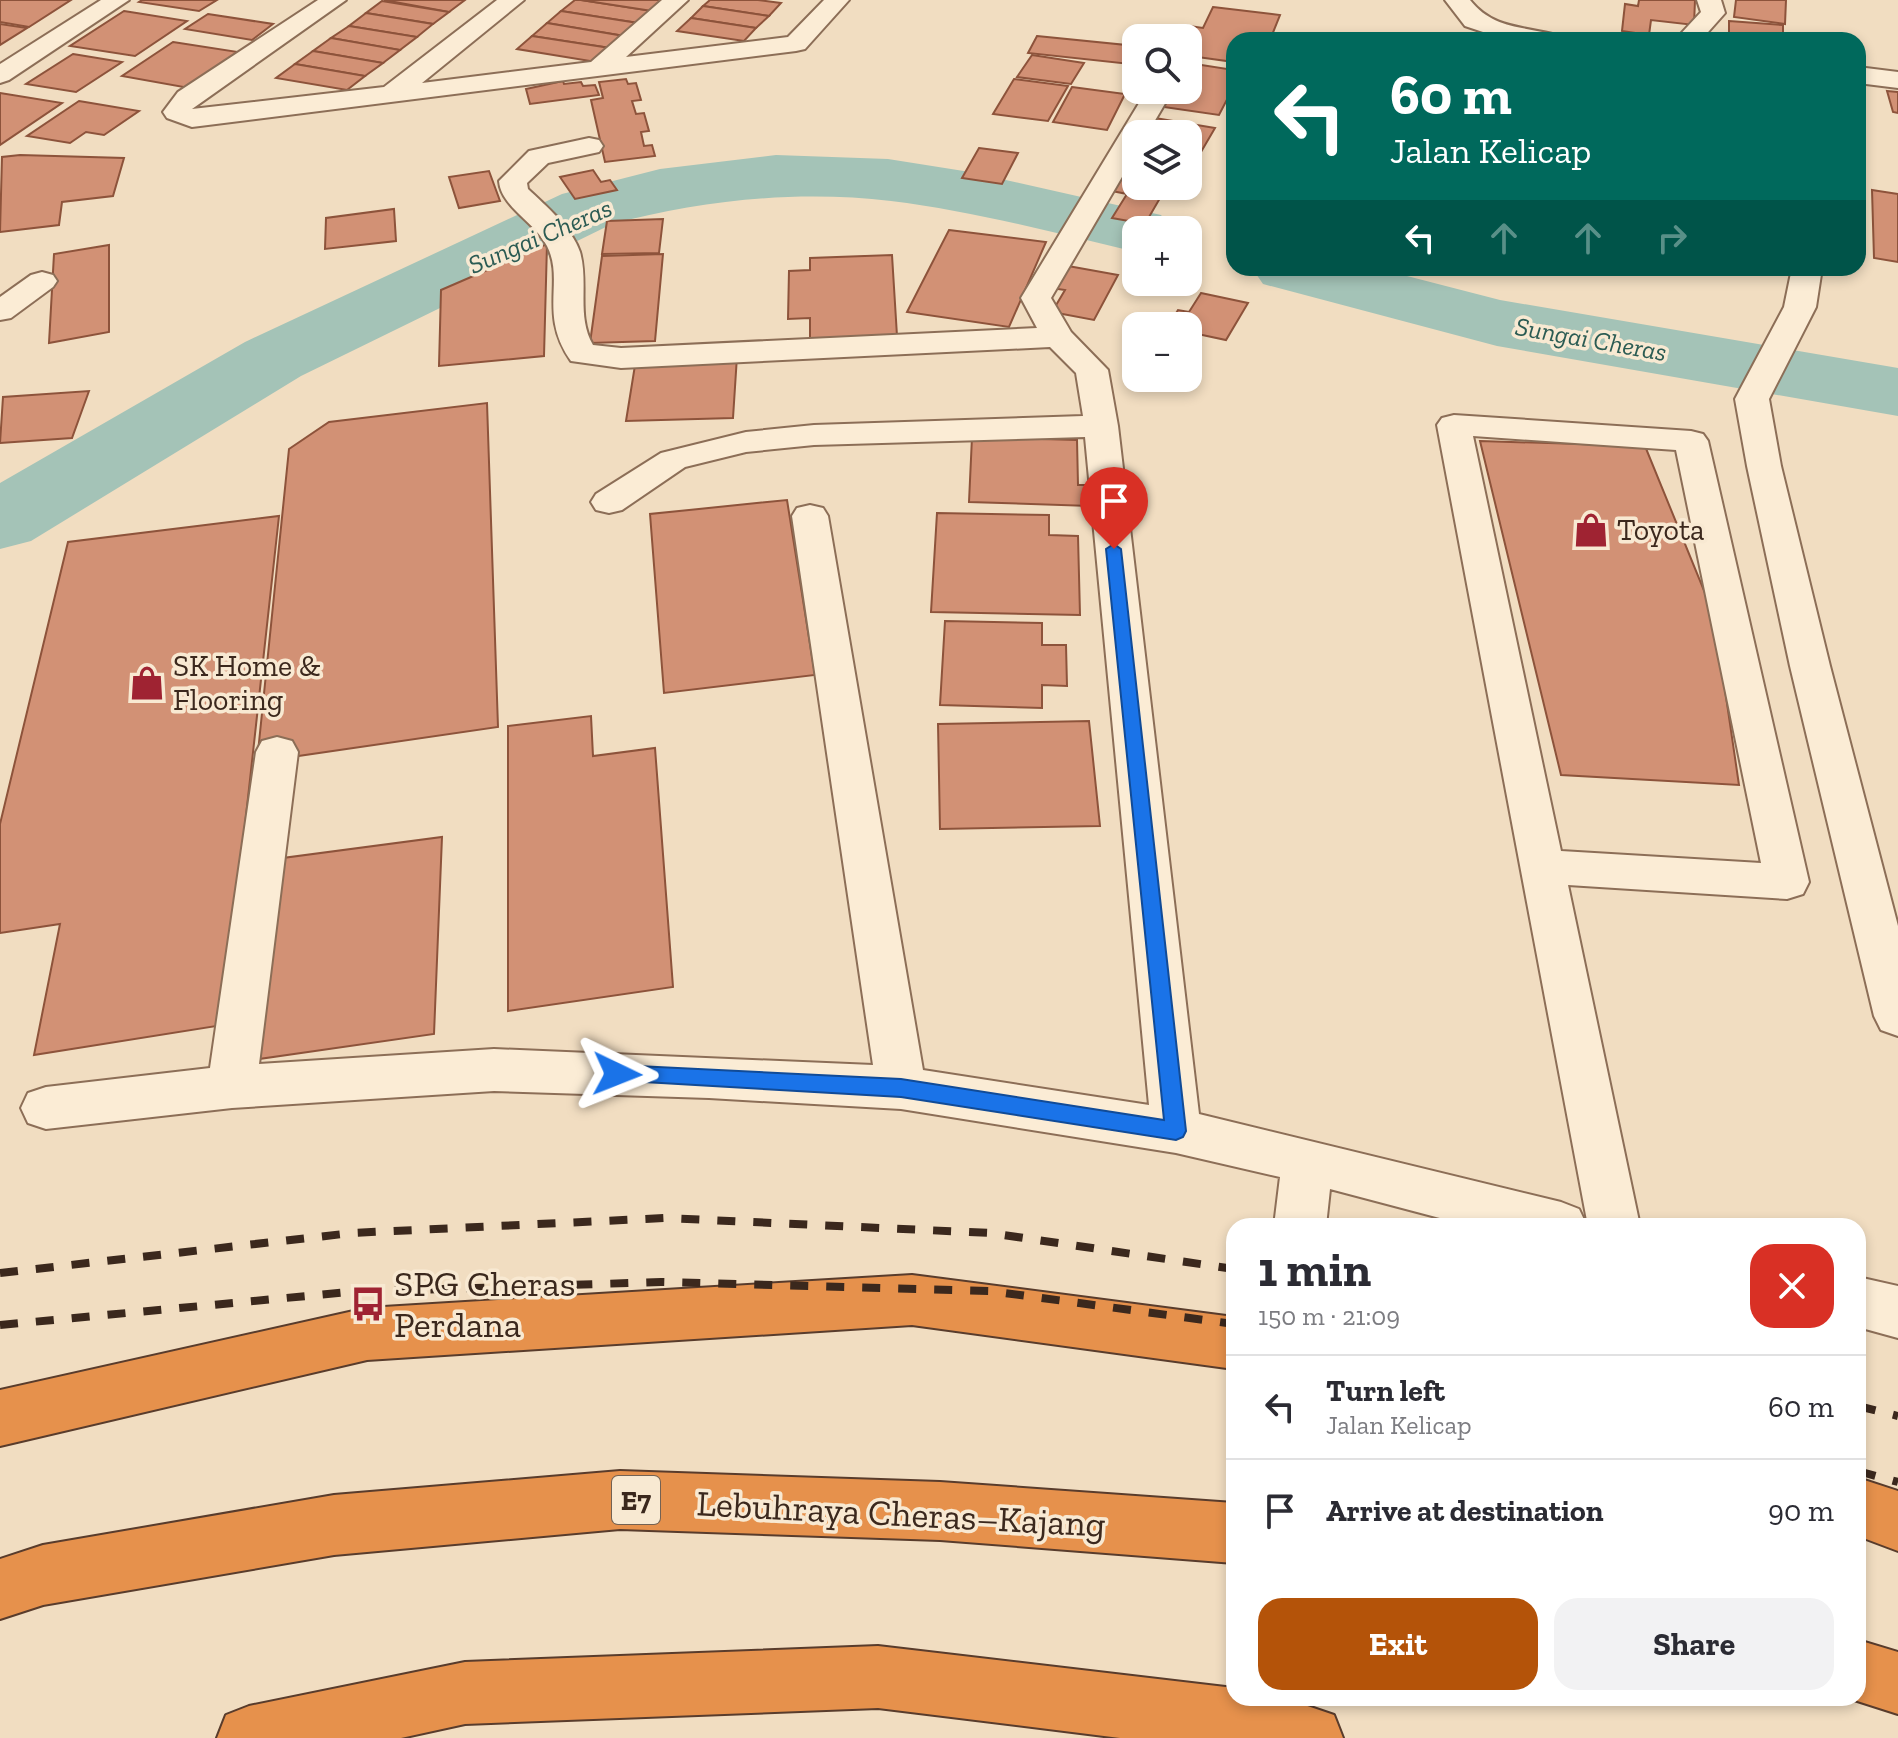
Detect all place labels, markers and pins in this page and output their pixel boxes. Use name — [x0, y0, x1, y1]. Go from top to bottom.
pin — [1080, 467, 1148, 549]
shop icon: Toyota — [1572, 511, 1610, 549]
place label: Toyota — [1617, 512, 1705, 548]
place label: SK Home & Flooring — [173, 648, 321, 718]
shop icon: SK Home & Flooring — [128, 664, 166, 702]
place label: SPG Cheras Perdana — [394, 1262, 576, 1346]
bus stop icon: SPG Cheras Perdana — [349, 1285, 387, 1323]

